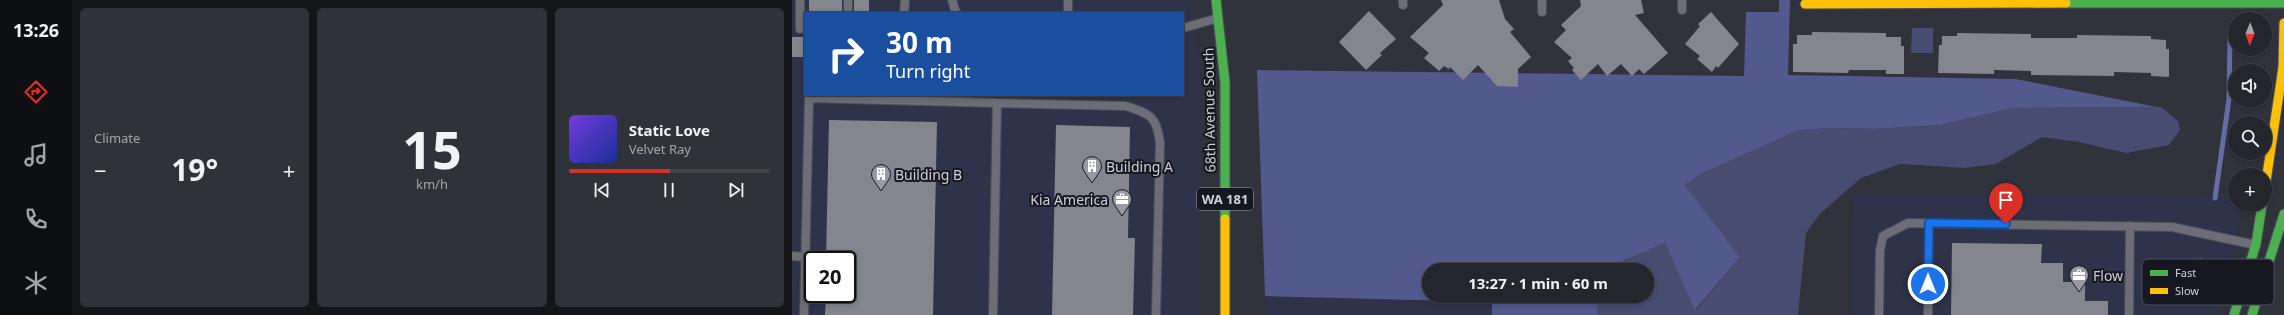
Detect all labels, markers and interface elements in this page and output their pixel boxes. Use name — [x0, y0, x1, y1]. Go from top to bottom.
north arrow — [2228, 12, 2272, 56]
map controls — [2228, 12, 2272, 212]
text: 13:26 — [13, 18, 59, 42]
text: 30 m — [886, 23, 953, 61]
icon: right — [820, 28, 872, 80]
street label: 68th Avenue South — [1198, 48, 1220, 172]
text: Turn right — [886, 59, 970, 83]
button: sound — [2228, 64, 2272, 108]
icon: directions — [22, 78, 50, 106]
text: 15 — [402, 113, 462, 184]
button: search — [2228, 116, 2272, 160]
text: Static Love — [629, 120, 710, 140]
text: Climate — [94, 129, 140, 147]
text: Velvet Ray — [629, 140, 691, 158]
icon: music — [22, 141, 50, 169]
text: 19° — [171, 149, 218, 190]
text: − — [94, 155, 107, 185]
text: + — [283, 155, 295, 185]
building icon: Building A — [1081, 155, 1103, 183]
place label: Building A — [1106, 157, 1173, 176]
building icon: Building B — [870, 163, 892, 191]
place label: Building B — [895, 165, 962, 184]
button: + — [2228, 168, 2272, 212]
text: km/h — [416, 175, 448, 193]
icon: previous — [591, 179, 613, 201]
icon: pause — [658, 179, 680, 201]
icon: next — [725, 179, 747, 201]
pin — [1989, 183, 2023, 224]
office icon: Kia America — [1111, 188, 1133, 216]
road number: WA 181 — [1197, 188, 1253, 210]
icon: arrive — [1995, 189, 2017, 211]
place label: Kia America — [1030, 190, 1108, 209]
icon: phone — [22, 205, 50, 233]
speed limit sign: 20 — [804, 251, 856, 303]
legend — [2142, 259, 2274, 305]
position arrow — [1907, 263, 1949, 305]
office icon: Flow — [2068, 264, 2090, 292]
text: Fast — [2175, 265, 2196, 280]
place label: Flow — [2093, 266, 2123, 285]
icon: climate — [22, 269, 50, 297]
text: 13:27 · 1 min · 60 m — [1468, 273, 1608, 293]
text: Slow — [2175, 283, 2199, 298]

